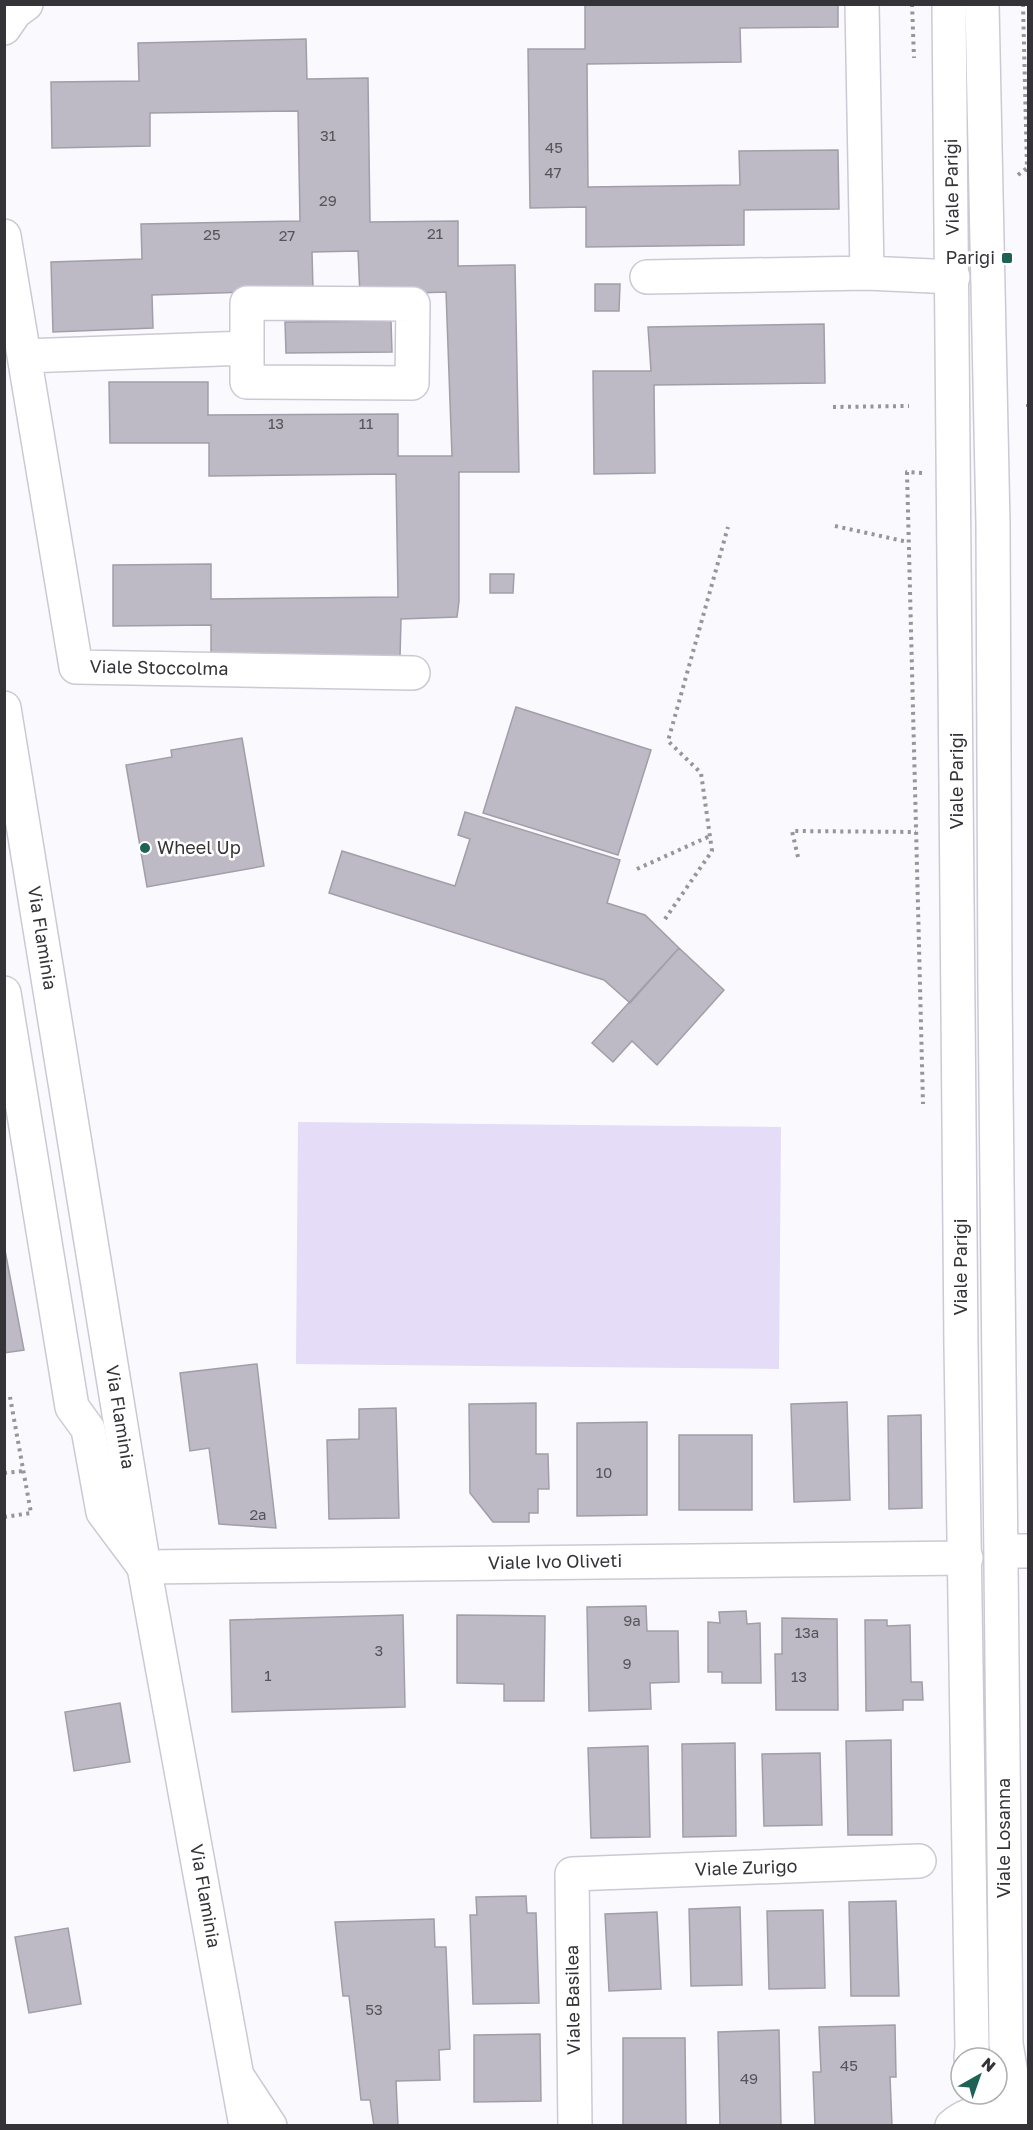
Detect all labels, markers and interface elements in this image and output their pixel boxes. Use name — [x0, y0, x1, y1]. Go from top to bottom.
house number: 31 — [320, 126, 336, 144]
house number: 45 — [545, 138, 563, 156]
street label: Viale Parigi — [939, 138, 963, 236]
house number: 47 — [544, 163, 562, 181]
house number: 29 — [319, 191, 337, 209]
house number: 21 — [427, 224, 443, 242]
house number: 25 — [203, 225, 221, 243]
house number: 27 — [279, 226, 295, 244]
place label: Parigi — [945, 246, 995, 268]
marker: Parigi — [1000, 251, 1014, 265]
house number: 13 — [268, 414, 284, 432]
house number: 11 — [359, 414, 373, 432]
street label: Viale Stoccolma — [89, 655, 229, 679]
street label: Viale Parigi — [945, 732, 967, 830]
place label: Wheel Up — [157, 836, 241, 858]
marker: Wheel Up — [138, 841, 152, 855]
street label: Via Flaminia — [24, 884, 62, 991]
street label: Viale Parigi — [949, 1218, 971, 1316]
street label: Via Flaminia — [102, 1363, 140, 1470]
house number: 10 — [596, 1463, 612, 1481]
house number: 2a — [249, 1505, 267, 1523]
street label: Viale Ivo Oliveti — [488, 1549, 622, 1573]
house number: 9a — [623, 1611, 641, 1629]
house number: 13a — [795, 1623, 819, 1641]
house number: 3 — [375, 1641, 383, 1659]
house number: 9 — [622, 1654, 632, 1672]
house number: 1 — [264, 1666, 272, 1684]
house number: 13 — [791, 1667, 807, 1685]
street label: Viale Losanna — [992, 1778, 1014, 1898]
street label: Via Flaminia — [186, 1842, 226, 1949]
street label: Viale Zurigo — [694, 1854, 798, 1880]
street label: Viale Basilea — [560, 1945, 584, 2055]
house number: 53 — [365, 2000, 383, 2018]
north arrow — [949, 2046, 1009, 2106]
text: N — [978, 2053, 1000, 2076]
house number: 45 — [840, 2056, 858, 2074]
house number: 49 — [740, 2069, 758, 2087]

